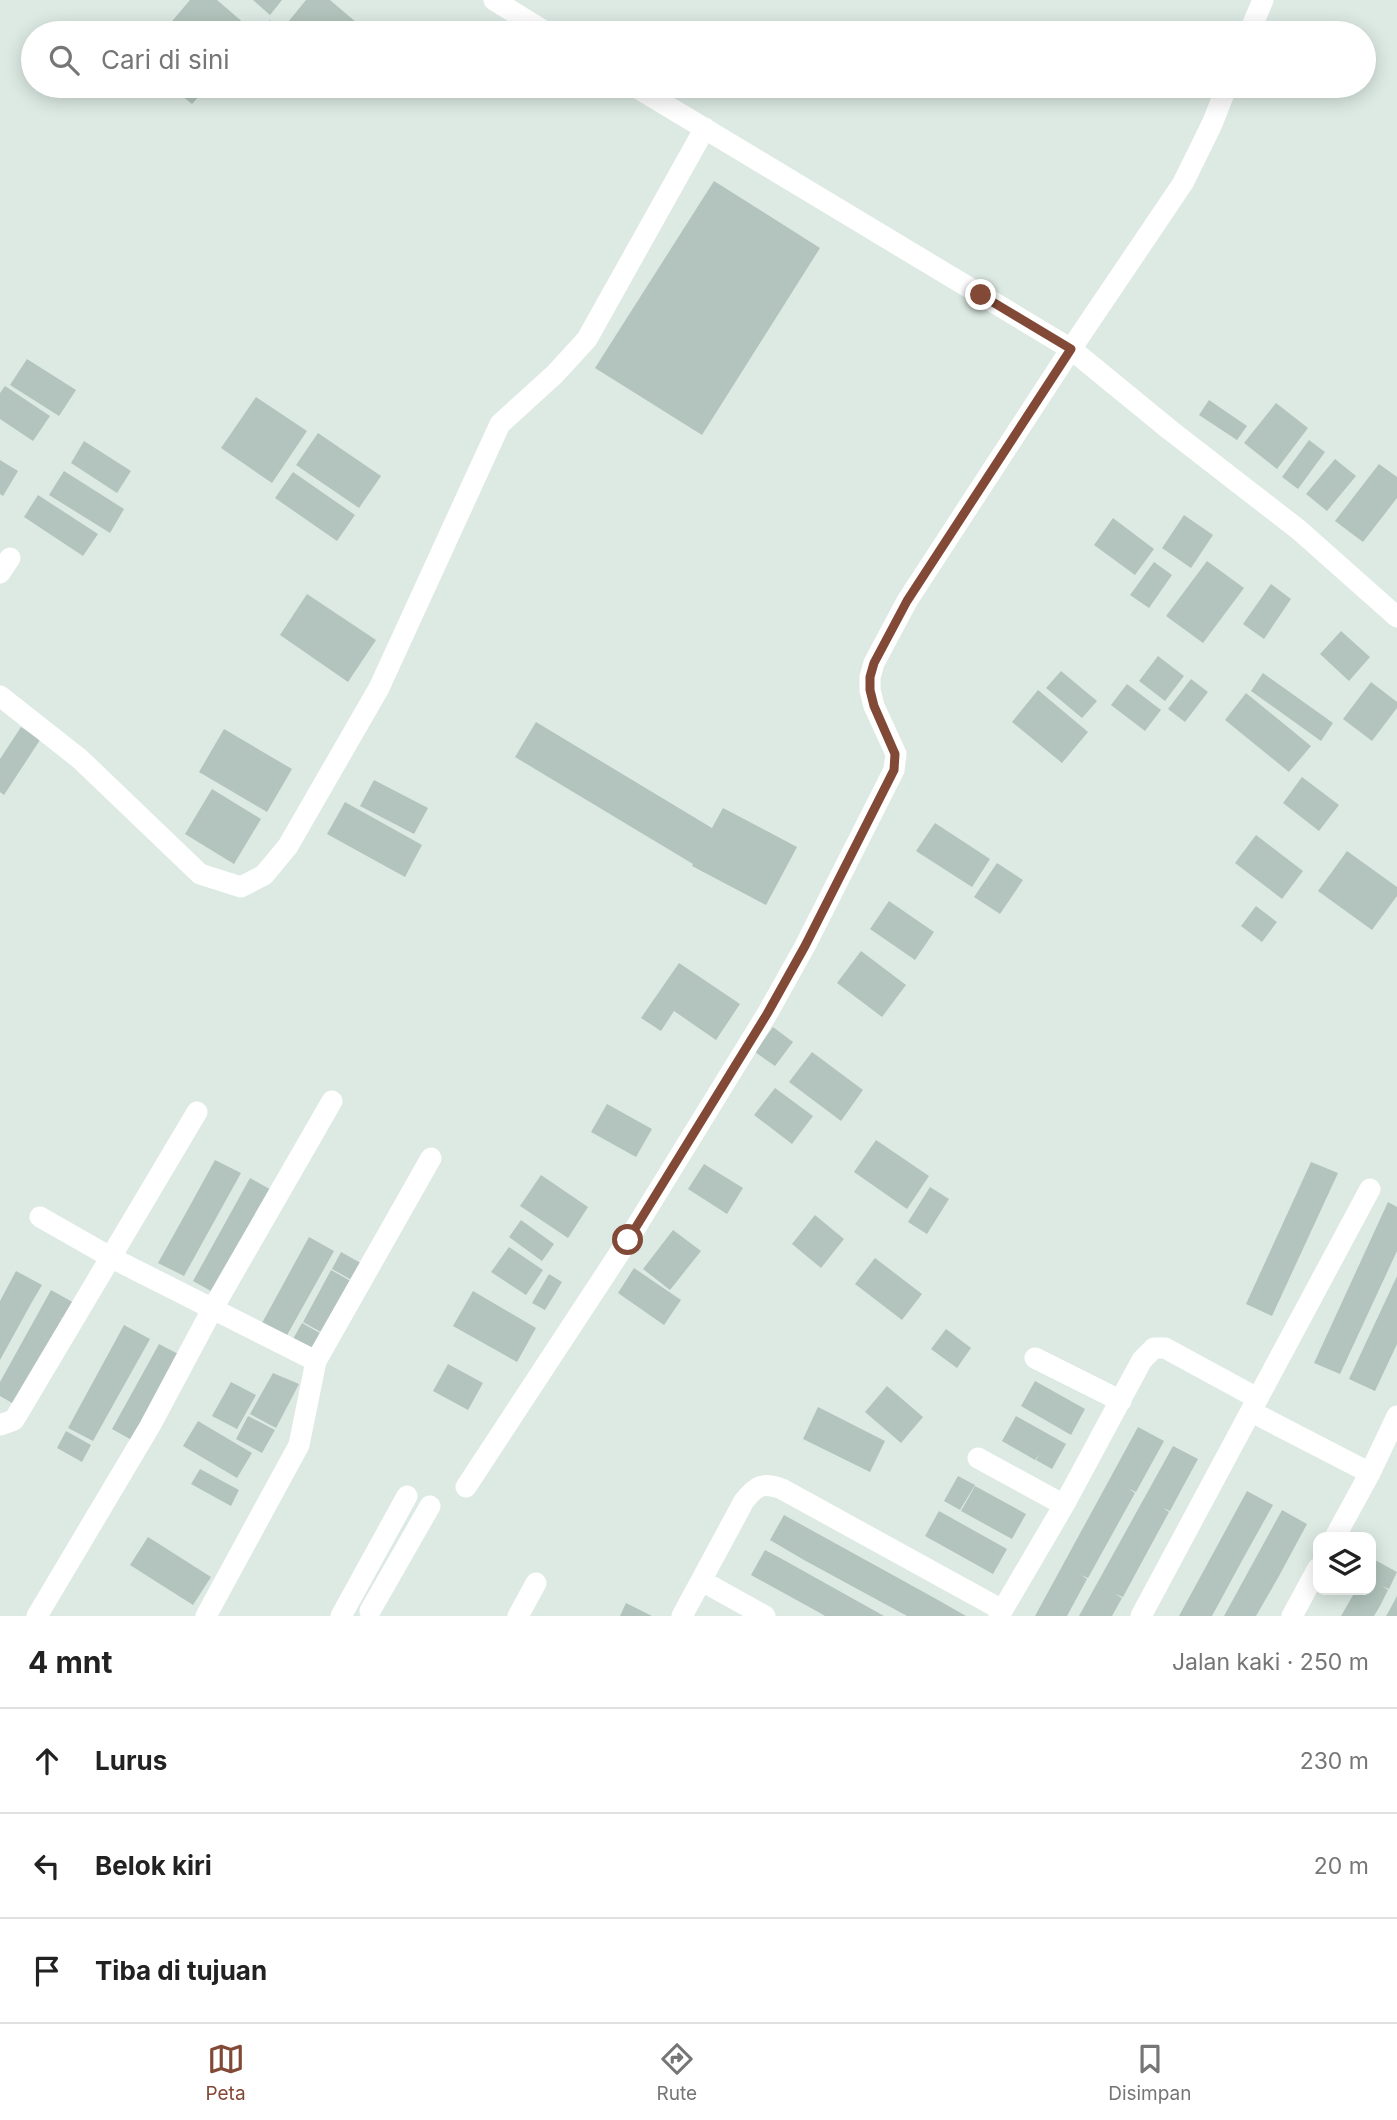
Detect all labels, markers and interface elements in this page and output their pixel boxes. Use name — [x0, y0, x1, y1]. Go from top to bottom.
search box — [21, 21, 1376, 98]
icon: search — [45, 41, 83, 79]
text: Cari di sini — [101, 44, 230, 75]
route end — [965, 279, 996, 310]
route start — [612, 1224, 643, 1255]
map controls — [1313, 1532, 1376, 1595]
button: layers — [1313, 1532, 1376, 1595]
text: 4 mnt — [28, 1644, 112, 1680]
text: Jalan kaki · 250 m — [1172, 1648, 1369, 1676]
icon: ahead — [28, 1742, 66, 1780]
text: Lurus — [95, 1745, 167, 1776]
text: 230 m — [1300, 1747, 1369, 1775]
icon: left — [28, 1847, 66, 1885]
text: Belok kiri — [95, 1850, 212, 1881]
text: 20 m — [1314, 1852, 1369, 1880]
icon: arrive — [28, 1952, 66, 1990]
text: Tiba di tujuan — [95, 1955, 267, 1986]
tab: Peta — [206, 2040, 246, 2105]
tab: Rute — [657, 2040, 697, 2105]
tab: Disimpan — [1108, 2040, 1191, 2105]

